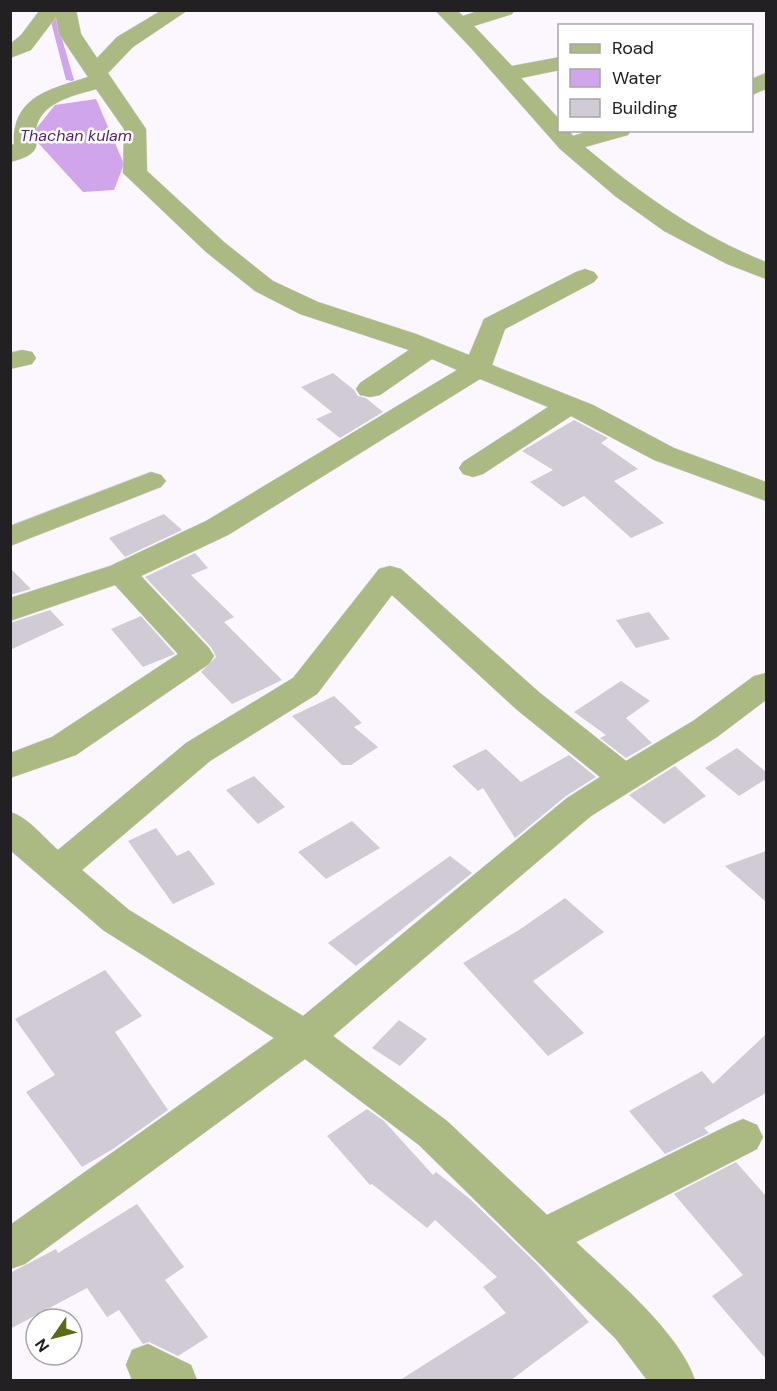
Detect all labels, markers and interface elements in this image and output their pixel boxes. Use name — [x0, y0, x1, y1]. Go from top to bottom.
legend — [558, 24, 753, 132]
text: Road — [612, 36, 654, 60]
text: Water — [612, 66, 662, 90]
text: Building — [612, 96, 677, 120]
water label: Thachan kulam — [20, 125, 132, 146]
north arrow — [24, 1307, 84, 1367]
text: N — [30, 1335, 54, 1356]

